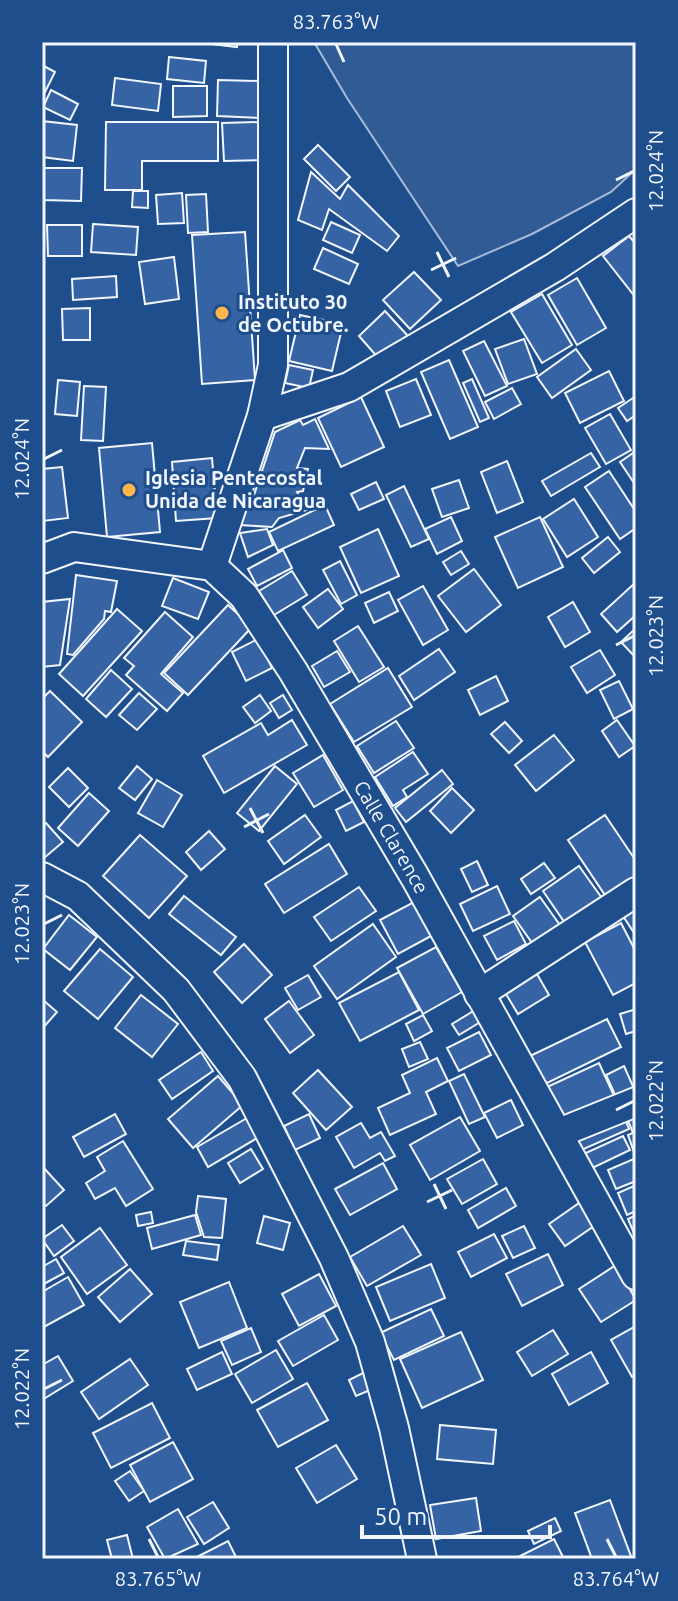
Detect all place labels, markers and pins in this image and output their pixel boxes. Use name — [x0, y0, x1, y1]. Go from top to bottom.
place label: Instituto 30 de Octubre. — [238, 290, 349, 336]
marker: Instituto 30 de Octubre. — [213, 304, 231, 322]
place label: Iglesia Pentecostal Unida de Nicaragua — [145, 466, 326, 512]
marker: Iglesia Pentecostal Unida de Nicaragua — [120, 481, 138, 499]

